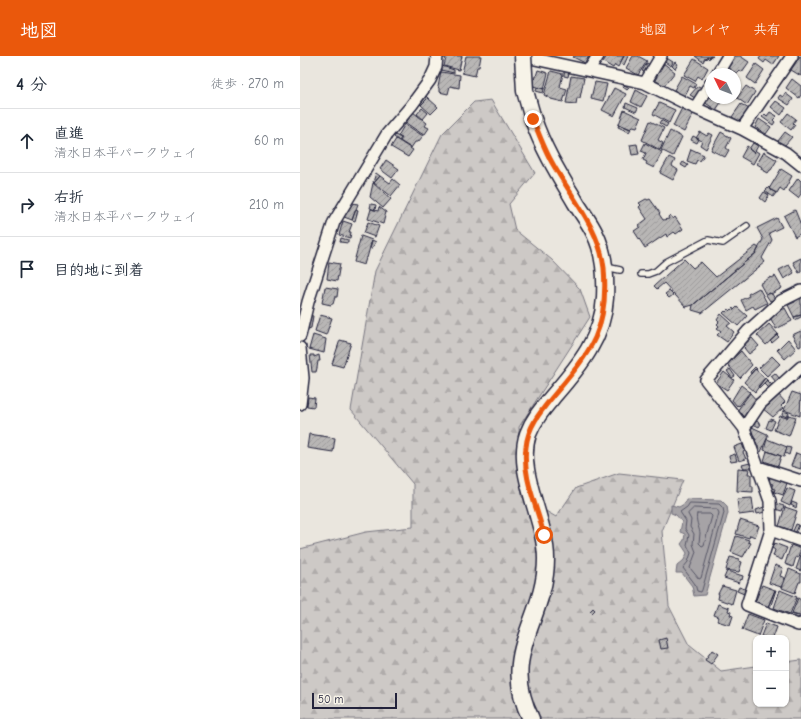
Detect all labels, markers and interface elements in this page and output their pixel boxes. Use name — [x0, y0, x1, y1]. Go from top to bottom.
text: 地図 — [20, 20, 58, 42]
text: 地図 — [640, 21, 668, 38]
text: レイヤ — [690, 21, 731, 38]
text: 共有 — [753, 21, 781, 38]
north arrow — [705, 68, 741, 104]
text: 4 分 — [16, 75, 47, 94]
text: 徒歩 · 270 m — [211, 76, 284, 91]
route end — [524, 110, 542, 128]
text: 直進 — [54, 124, 84, 142]
icon: ahead — [16, 130, 38, 152]
text: 60 m — [254, 133, 284, 148]
text: 清水日本平パークウェイ — [54, 145, 197, 160]
text: 右折 — [54, 188, 84, 206]
icon: right — [16, 194, 38, 216]
text: 210 m — [249, 197, 284, 212]
text: 清水日本平パークウェイ — [54, 209, 197, 224]
icon: arrive — [16, 258, 38, 280]
text: 目的地に到着 — [54, 261, 144, 279]
route start — [535, 526, 553, 544]
map controls — [753, 635, 789, 707]
button: + — [753, 635, 789, 671]
button: − — [753, 671, 789, 707]
scale bar — [312, 691, 397, 710]
text: 50 m — [318, 693, 343, 706]

